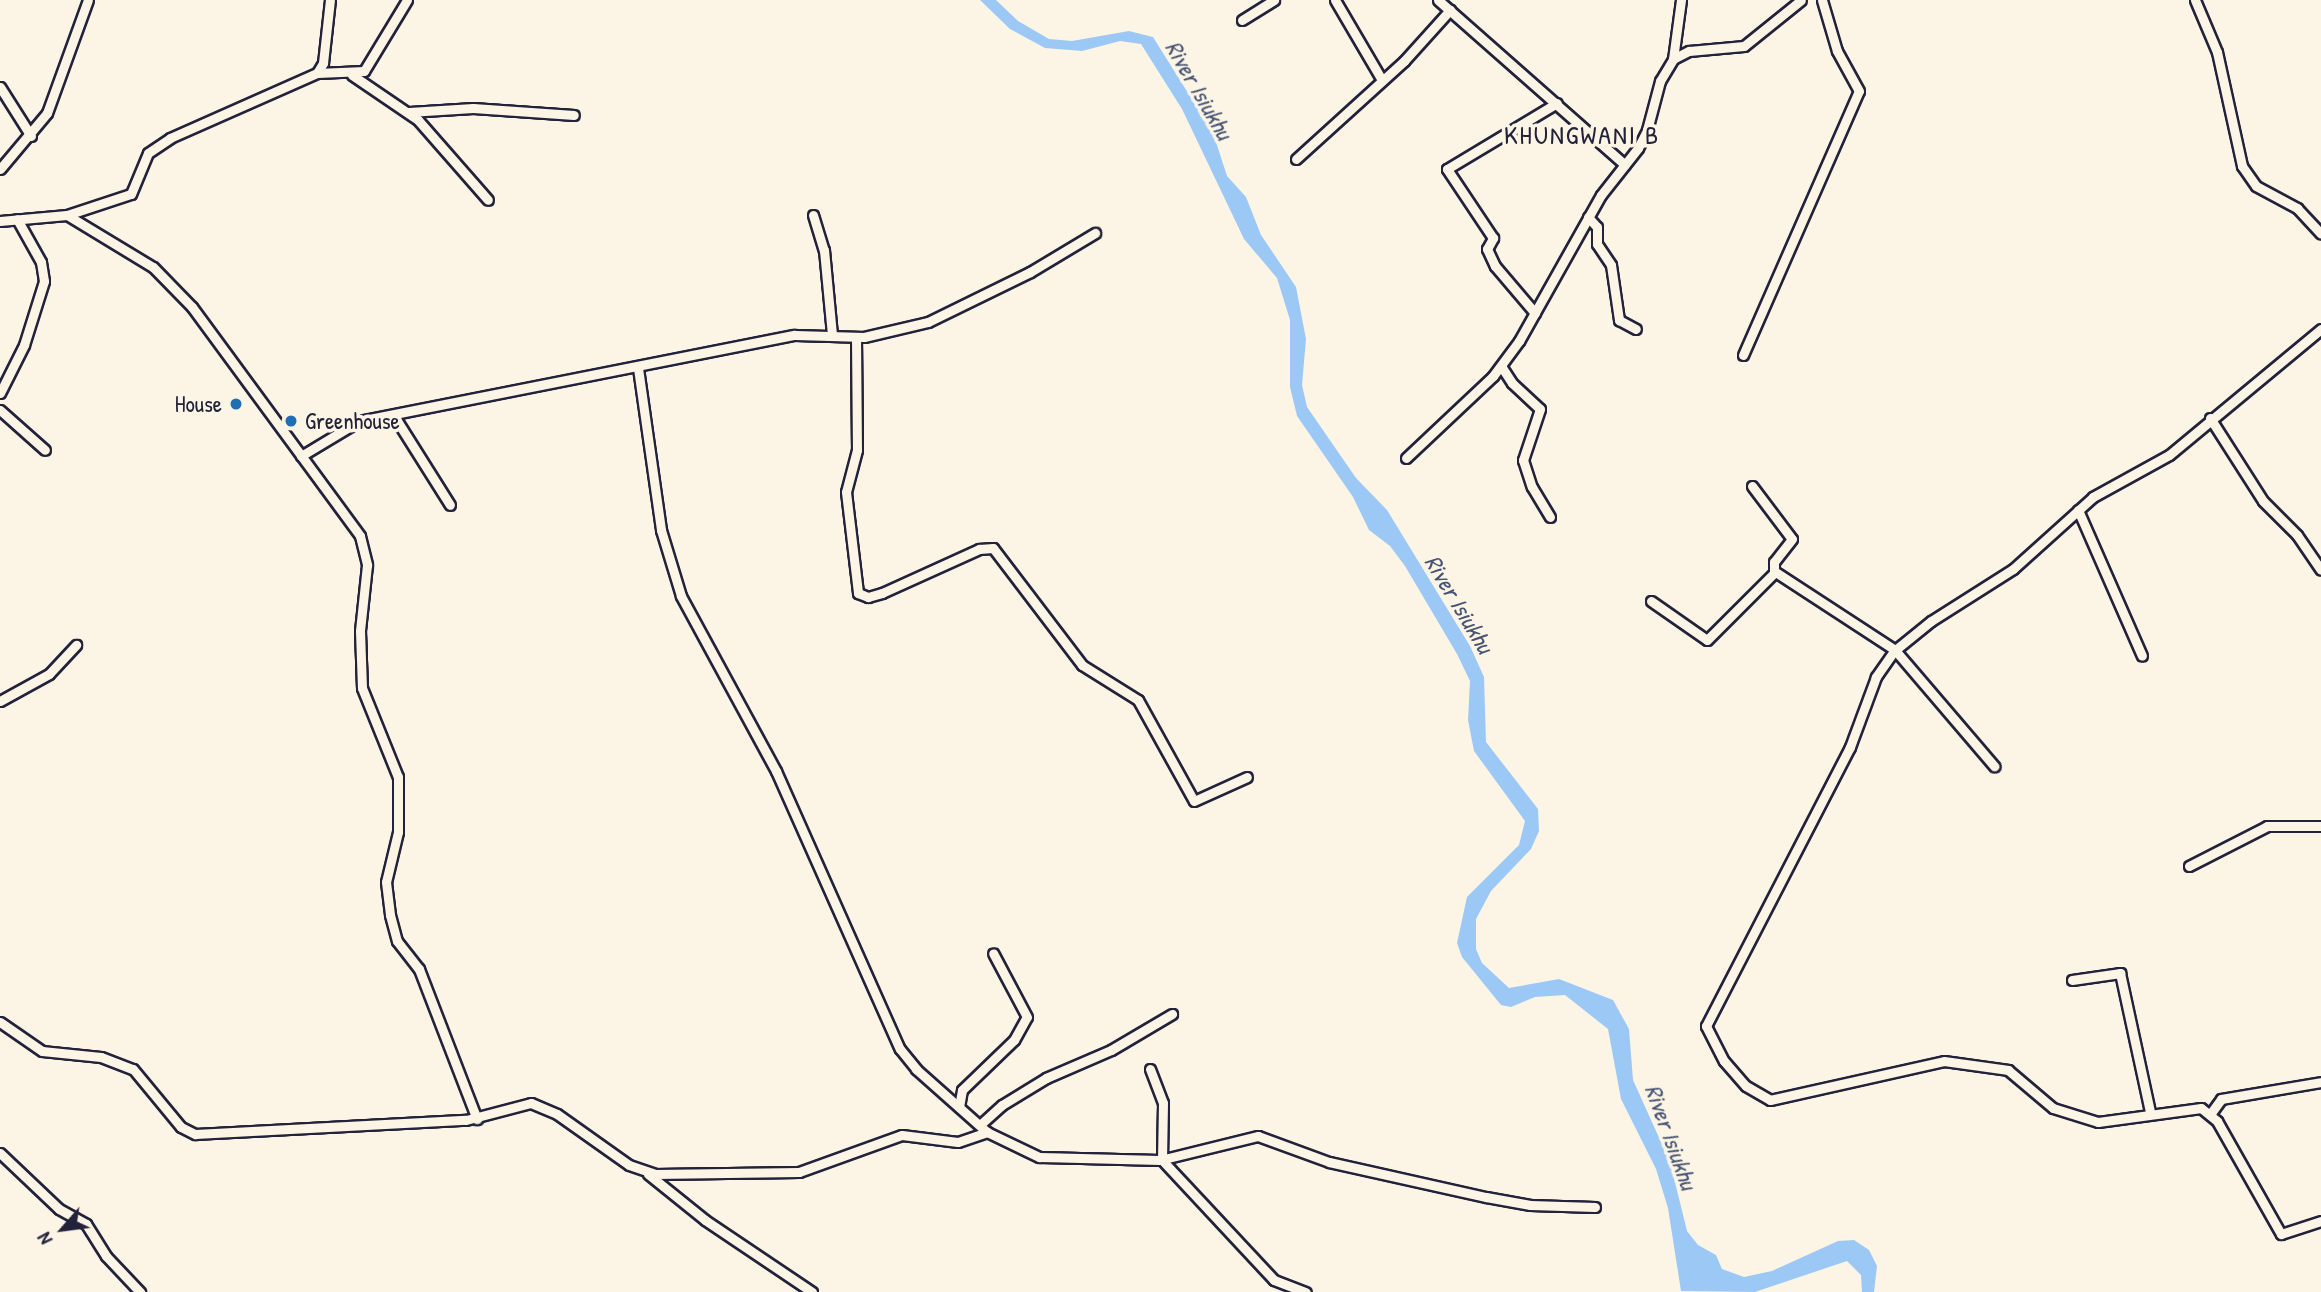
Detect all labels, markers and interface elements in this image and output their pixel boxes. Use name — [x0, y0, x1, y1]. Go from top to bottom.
water label: River Isiukhu — [1159, 35, 1239, 145]
district label: KHUNGWANI B — [1505, 119, 1659, 151]
place label: House — [175, 390, 222, 418]
marker: House — [228, 396, 244, 412]
place label: Greenhouse — [305, 407, 400, 435]
marker: Greenhouse — [283, 413, 299, 429]
water label: River Isiukhu — [1418, 550, 1500, 658]
water label: River Isiukhu — [1639, 1081, 1703, 1193]
north arrow — [28, 1194, 98, 1264]
text: N — [31, 1228, 58, 1249]

